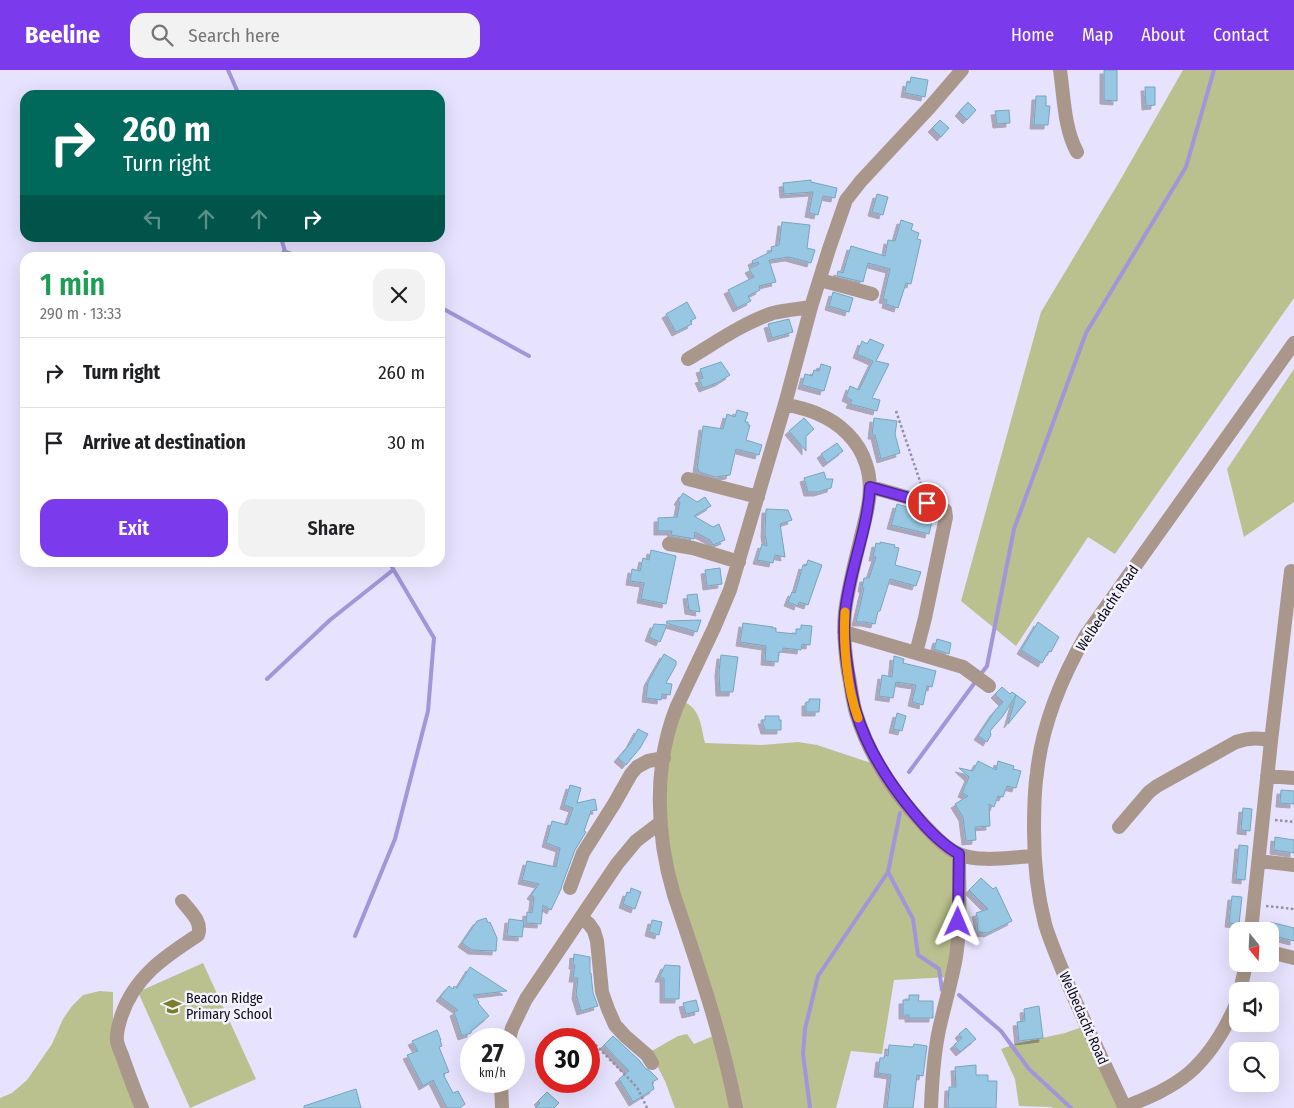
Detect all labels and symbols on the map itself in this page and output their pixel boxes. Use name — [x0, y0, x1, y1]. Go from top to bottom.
pin — [906, 482, 948, 524]
street label: Welbedacht Road — [1072, 562, 1142, 654]
position arrow — [931, 895, 983, 947]
north arrow — [1229, 922, 1279, 972]
street label: Welbedacht Road — [1055, 969, 1112, 1067]
place label: Beacon Ridge Primary School — [186, 990, 273, 1023]
school or university icon: Beacon Ridge Primary School — [162, 996, 182, 1016]
speed limit sign: 30 — [535, 1028, 600, 1093]

